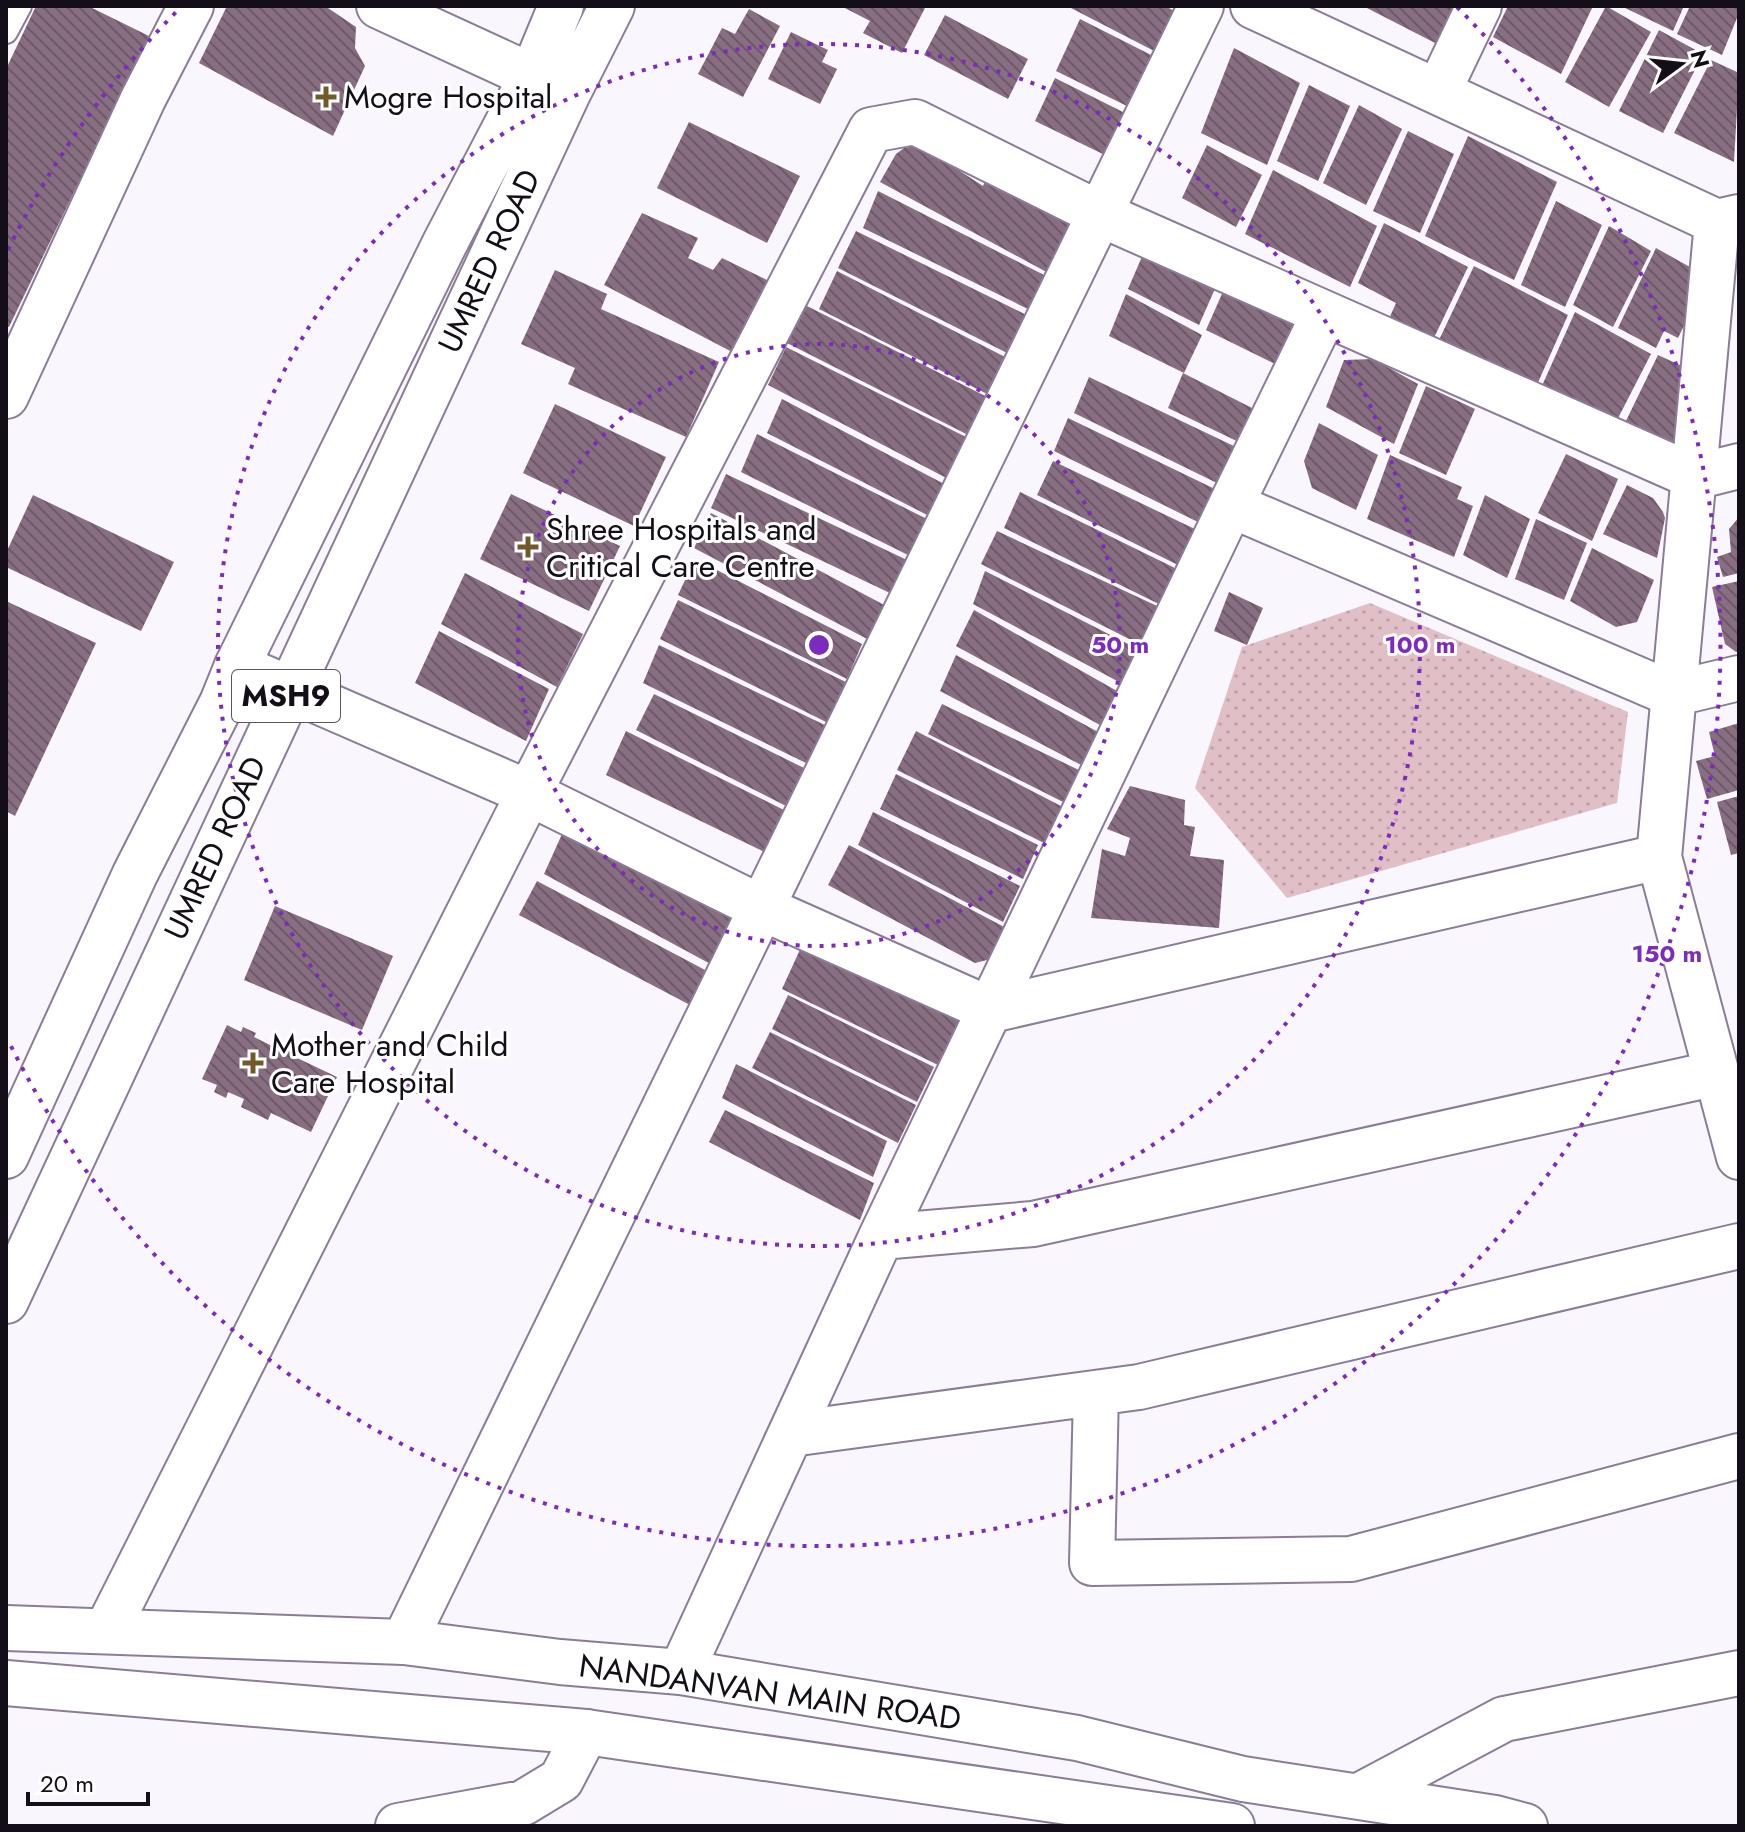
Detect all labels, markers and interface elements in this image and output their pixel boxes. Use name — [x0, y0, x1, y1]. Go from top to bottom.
north arrow — [1641, 24, 1721, 104]
text: N — [1683, 46, 1718, 71]
place label: Mogre Hospital — [344, 74, 552, 120]
marker: Mogre Hospital — [315, 86, 337, 108]
street label: UMRED ROAD — [426, 162, 552, 360]
place label: Shree Hospitals and Critical Care Centre — [546, 506, 817, 589]
marker: Shree Hospitals and Critical Care Centre — [517, 536, 539, 558]
text: 50 m — [1091, 627, 1149, 662]
text: 100 m — [1385, 627, 1455, 662]
centre of rings — [805, 631, 833, 659]
road number: MSH9 — [232, 670, 340, 722]
street label: UMRED ROAD — [152, 749, 278, 947]
text: 150 m — [1632, 936, 1702, 971]
place label: Mother and Child Care Hospital — [271, 1022, 509, 1105]
marker: Mother and Child Care Hospital — [242, 1052, 264, 1074]
street label: NANDANVAN MAIN ROAD — [576, 1642, 964, 1742]
scale bar — [28, 1756, 148, 1806]
text: 20 m — [40, 1766, 94, 1801]

